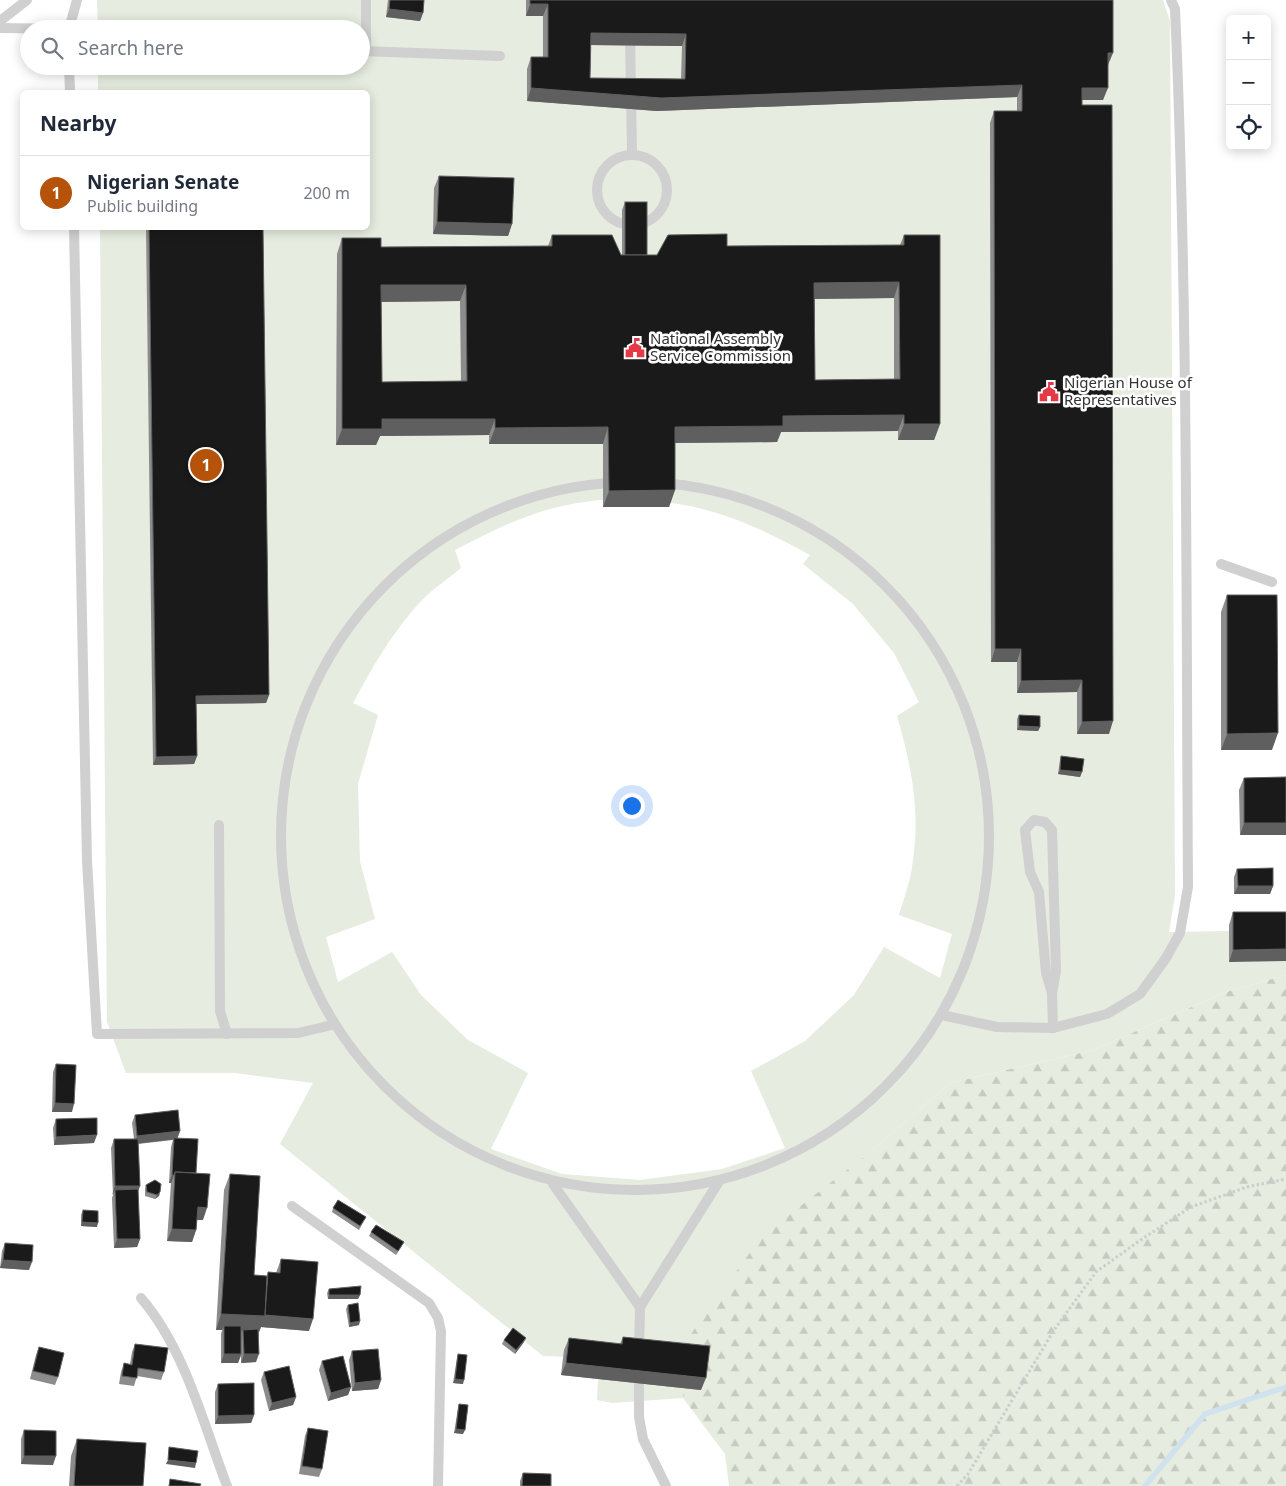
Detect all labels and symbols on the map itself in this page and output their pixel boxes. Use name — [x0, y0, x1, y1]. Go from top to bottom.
place label: National Assembly Service Commission — [650, 328, 791, 365]
public building icon: National Assembly Service Commission — [624, 337, 646, 359]
place label: Nigerian House of Representatives — [1064, 372, 1193, 409]
public building icon: Nigerian House of Representatives — [1038, 381, 1060, 403]
pin: 1 — [190, 446, 222, 484]
your location — [619, 793, 645, 819]

